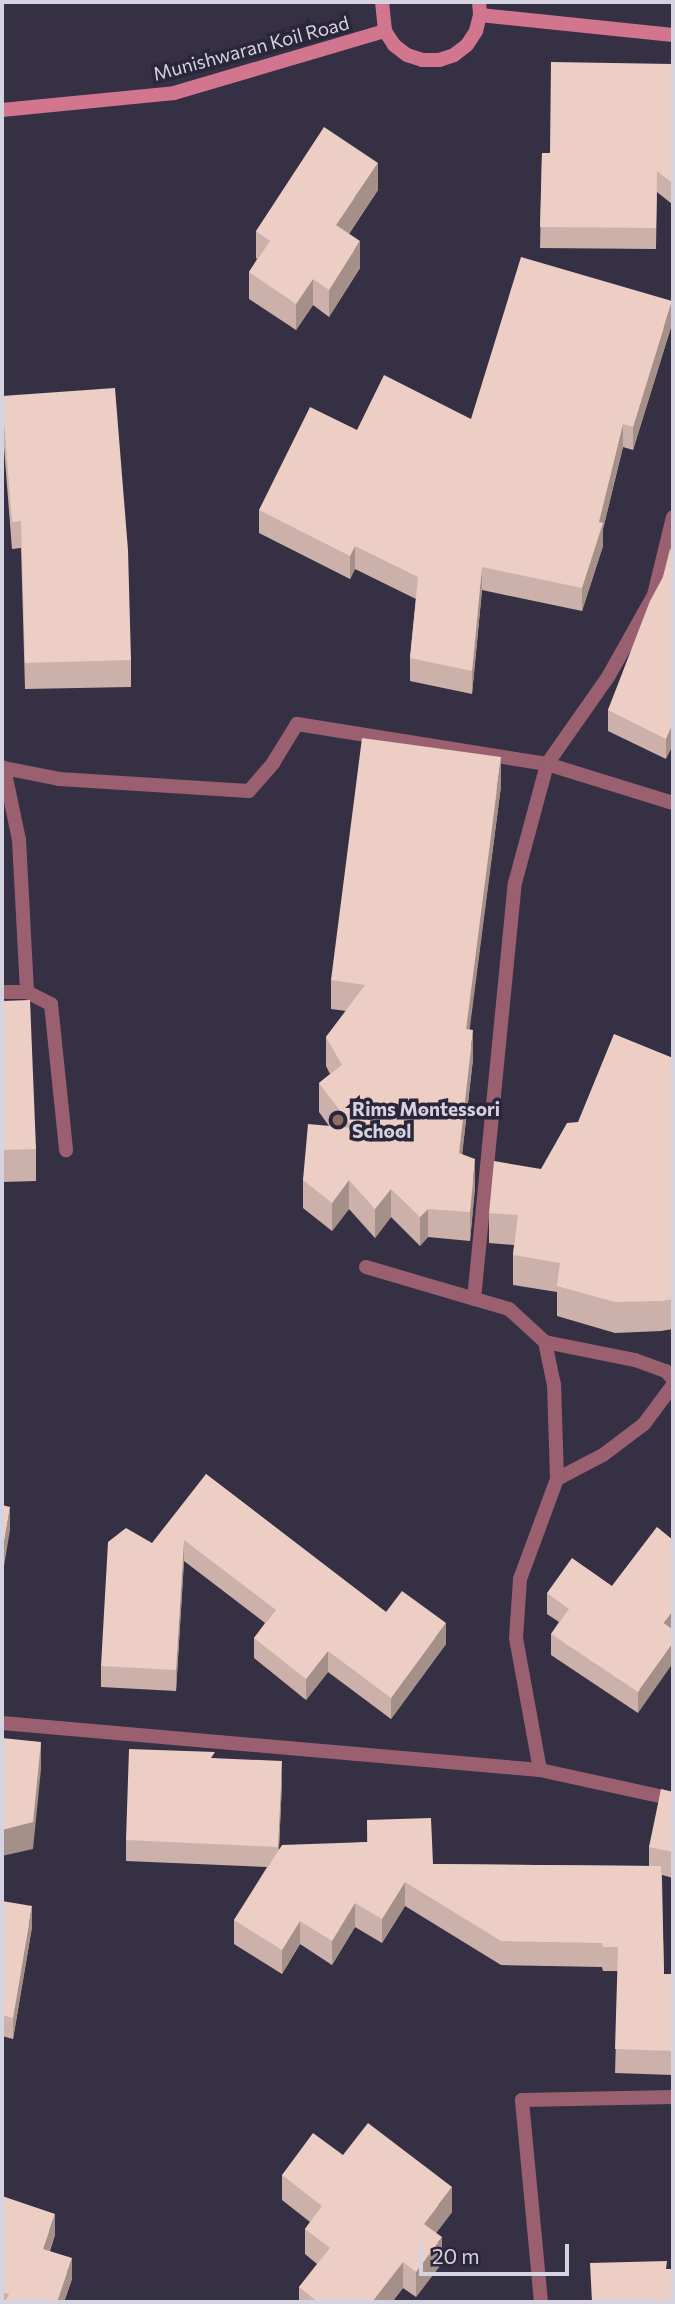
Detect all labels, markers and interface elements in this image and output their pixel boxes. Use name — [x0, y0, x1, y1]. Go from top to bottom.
street label: Munishwaran Koil Road — [151, 11, 351, 85]
place label: Rims Montessori School — [352, 1098, 500, 1142]
marker: Rims Montessori School — [330, 1112, 346, 1128]
scale bar — [423, 2230, 574, 2274]
text: 20 m — [432, 2243, 480, 2268]

